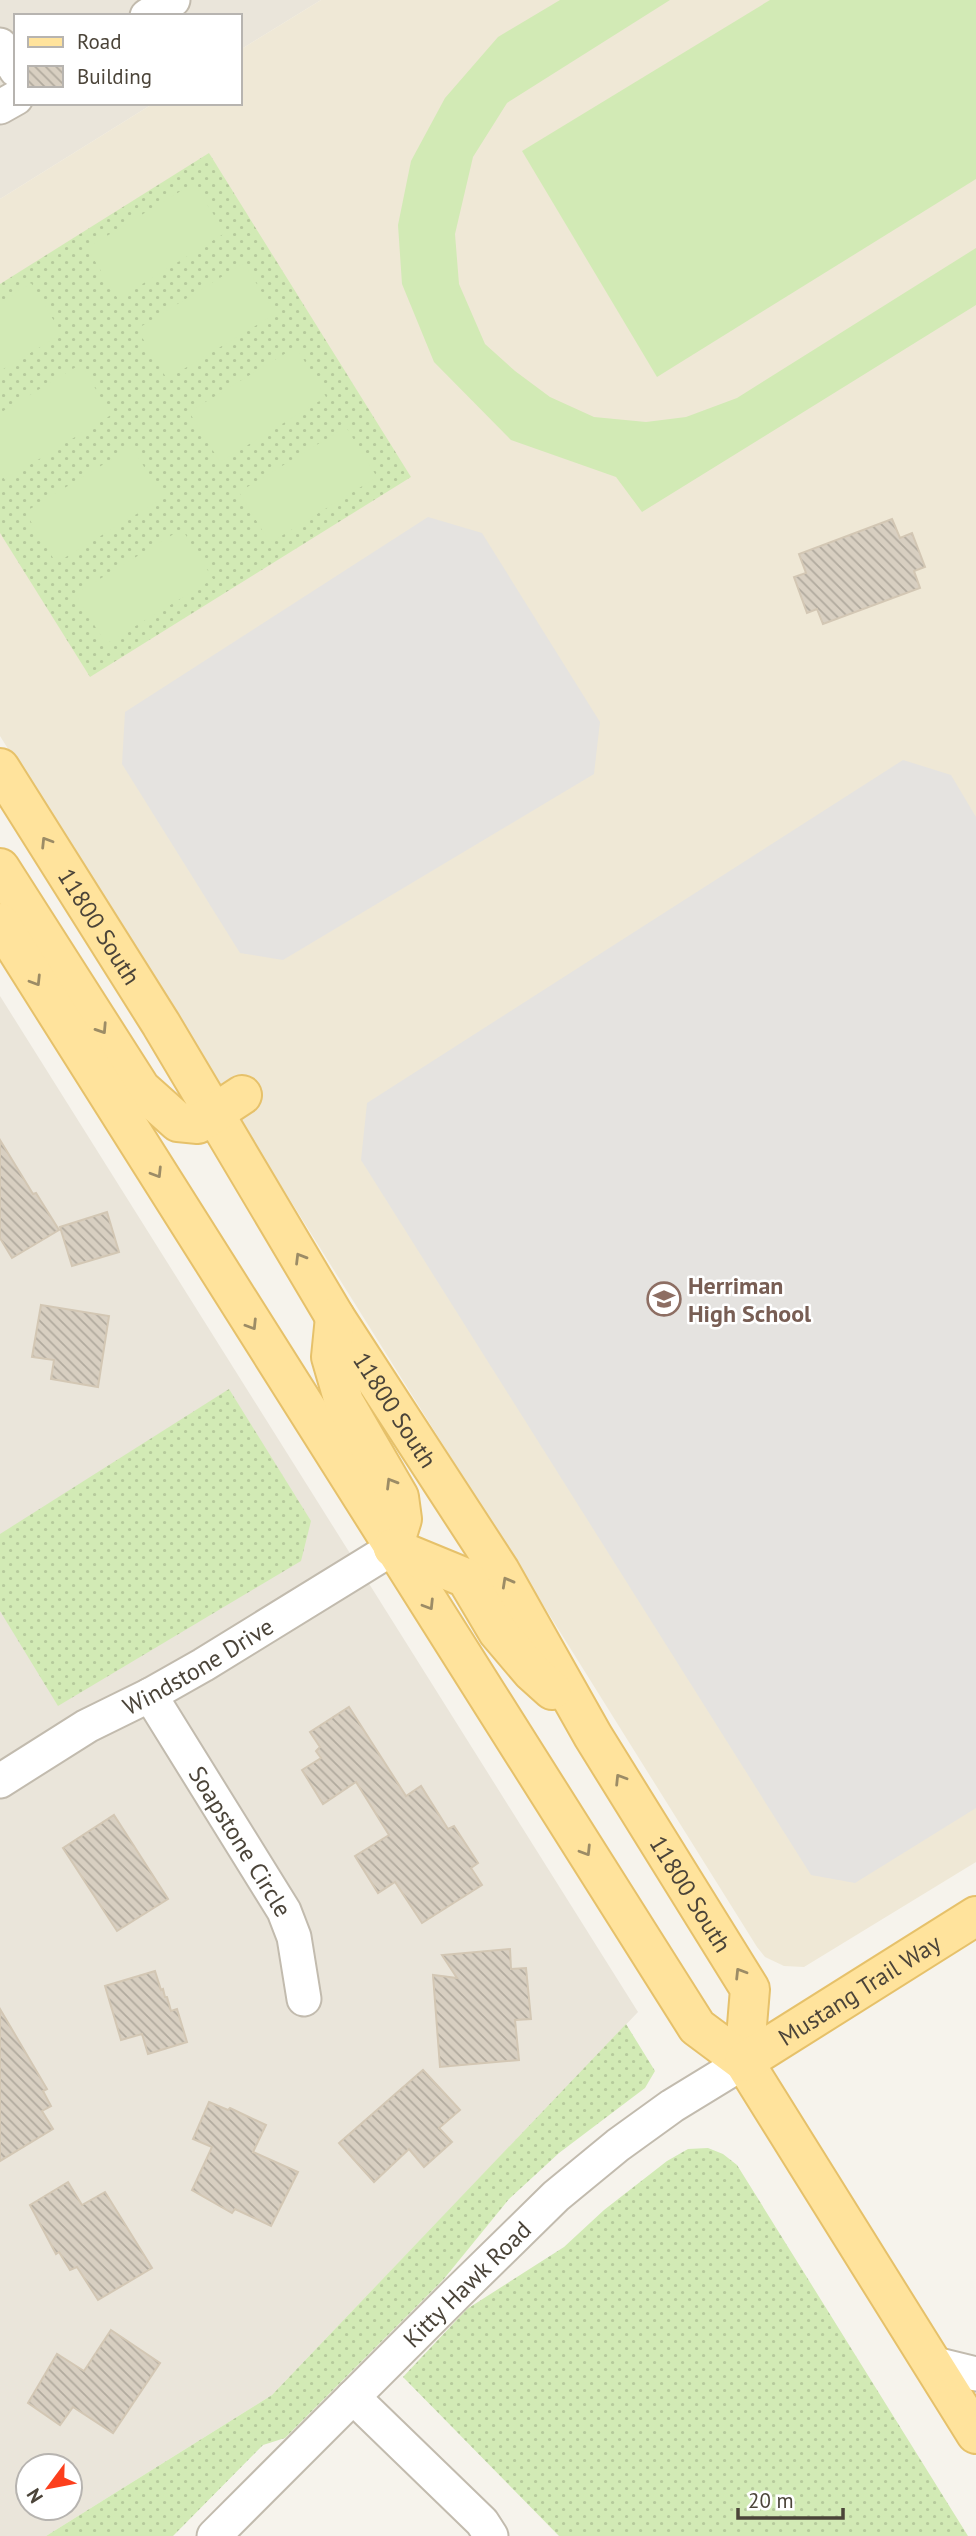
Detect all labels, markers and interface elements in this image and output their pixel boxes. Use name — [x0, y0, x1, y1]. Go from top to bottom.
legend — [14, 14, 242, 105]
text: Road — [77, 28, 121, 55]
text: Building — [77, 63, 152, 90]
one-way arrow — [42, 836, 55, 849]
street label: 11800 South — [51, 862, 148, 990]
one-way arrow — [28, 973, 41, 986]
one-way arrow — [94, 1022, 107, 1035]
one-way arrow — [148, 1166, 161, 1179]
one-way arrow — [295, 1252, 308, 1265]
place label: Herriman High School — [688, 1270, 812, 1329]
school or university icon: Herriman High School — [645, 1280, 683, 1318]
one-way arrow — [244, 1317, 257, 1330]
street label: 11800 South — [346, 1346, 444, 1474]
one-way arrow — [386, 1478, 399, 1491]
one-way arrow — [502, 1577, 515, 1589]
one-way arrow — [421, 1597, 434, 1610]
street label: Windstone Drive — [118, 1610, 279, 1722]
street label: Soapstone Circle — [182, 1760, 299, 1922]
one-way arrow — [615, 1774, 628, 1787]
street label: 11800 South — [643, 1829, 739, 1958]
one-way arrow — [577, 1844, 590, 1857]
street label: Mustang Trail Way — [772, 1927, 946, 2052]
one-way arrow — [735, 1967, 748, 1980]
street label: Kitty Hawk Road — [396, 2214, 537, 2354]
north arrow — [14, 2452, 84, 2522]
scale bar — [738, 2476, 843, 2520]
text: N — [21, 2484, 48, 2508]
text: 20 m — [748, 2487, 794, 2514]

